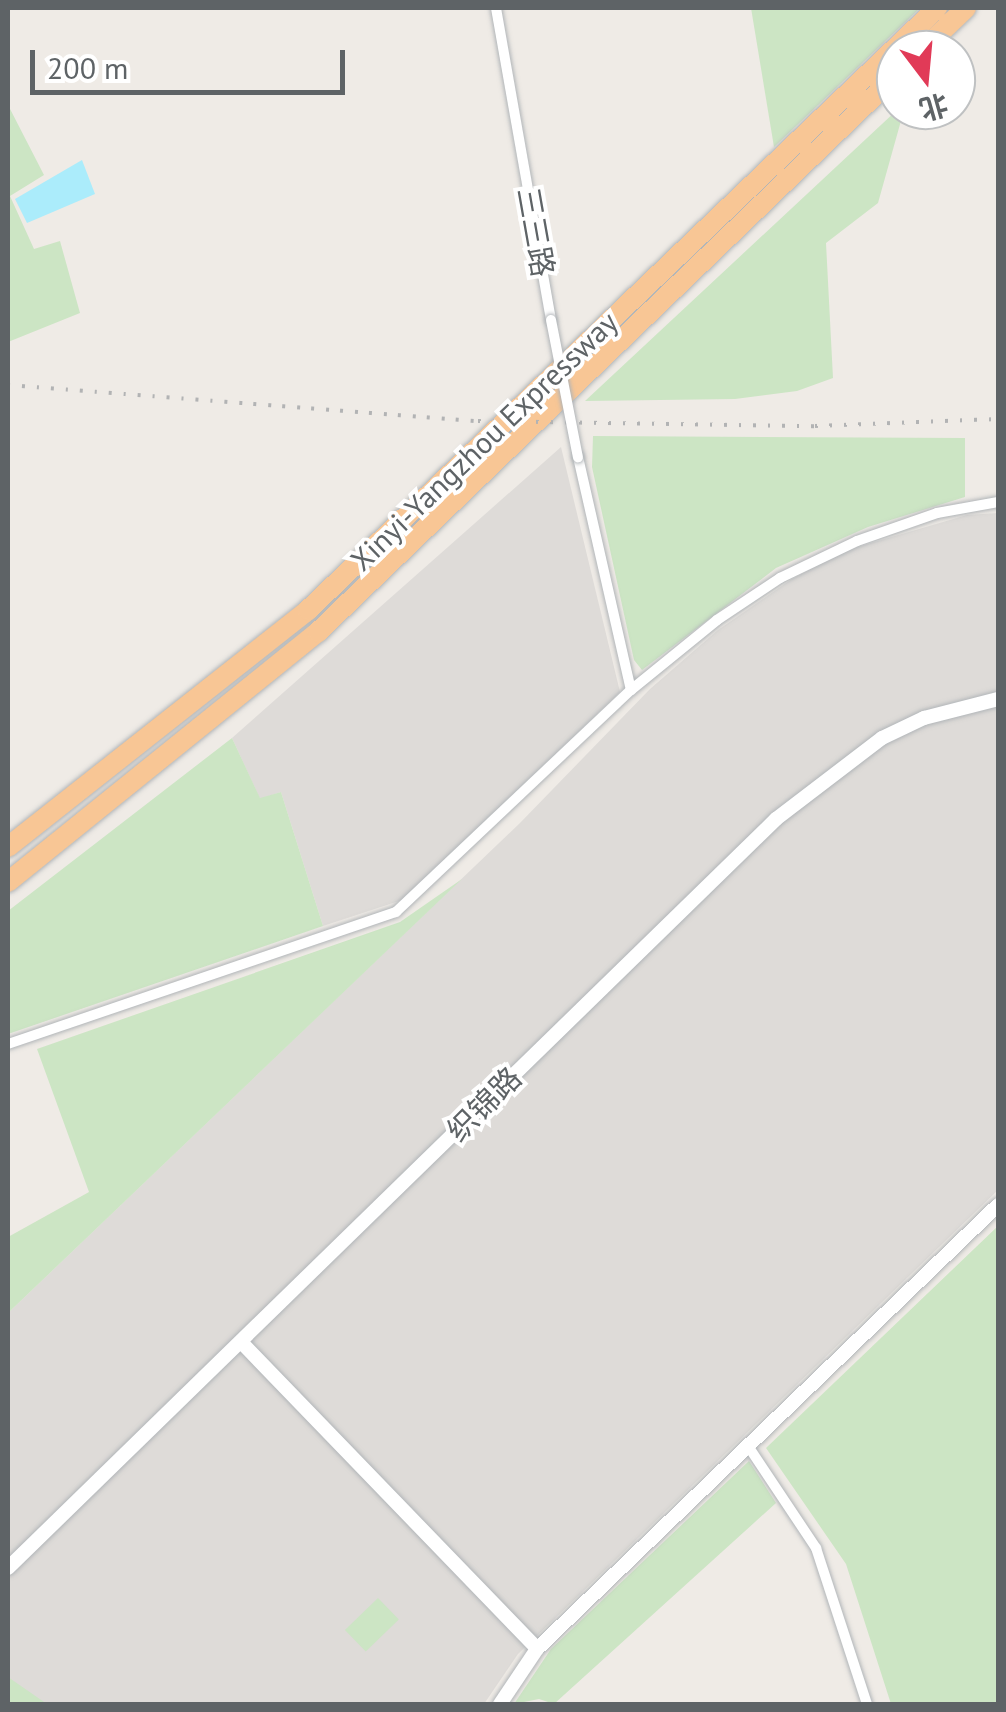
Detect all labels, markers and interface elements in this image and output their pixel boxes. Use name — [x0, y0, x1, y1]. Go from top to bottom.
scale bar — [35, 30, 350, 92]
north arrow — [876, 30, 976, 130]
text: 200 m — [47, 48, 128, 87]
text: 北 — [915, 86, 952, 129]
street label: 三三路 — [510, 185, 562, 279]
street label: Xinyi-Yangzhou Expressway — [343, 304, 625, 578]
street label: 织锦路 — [439, 1059, 529, 1149]

